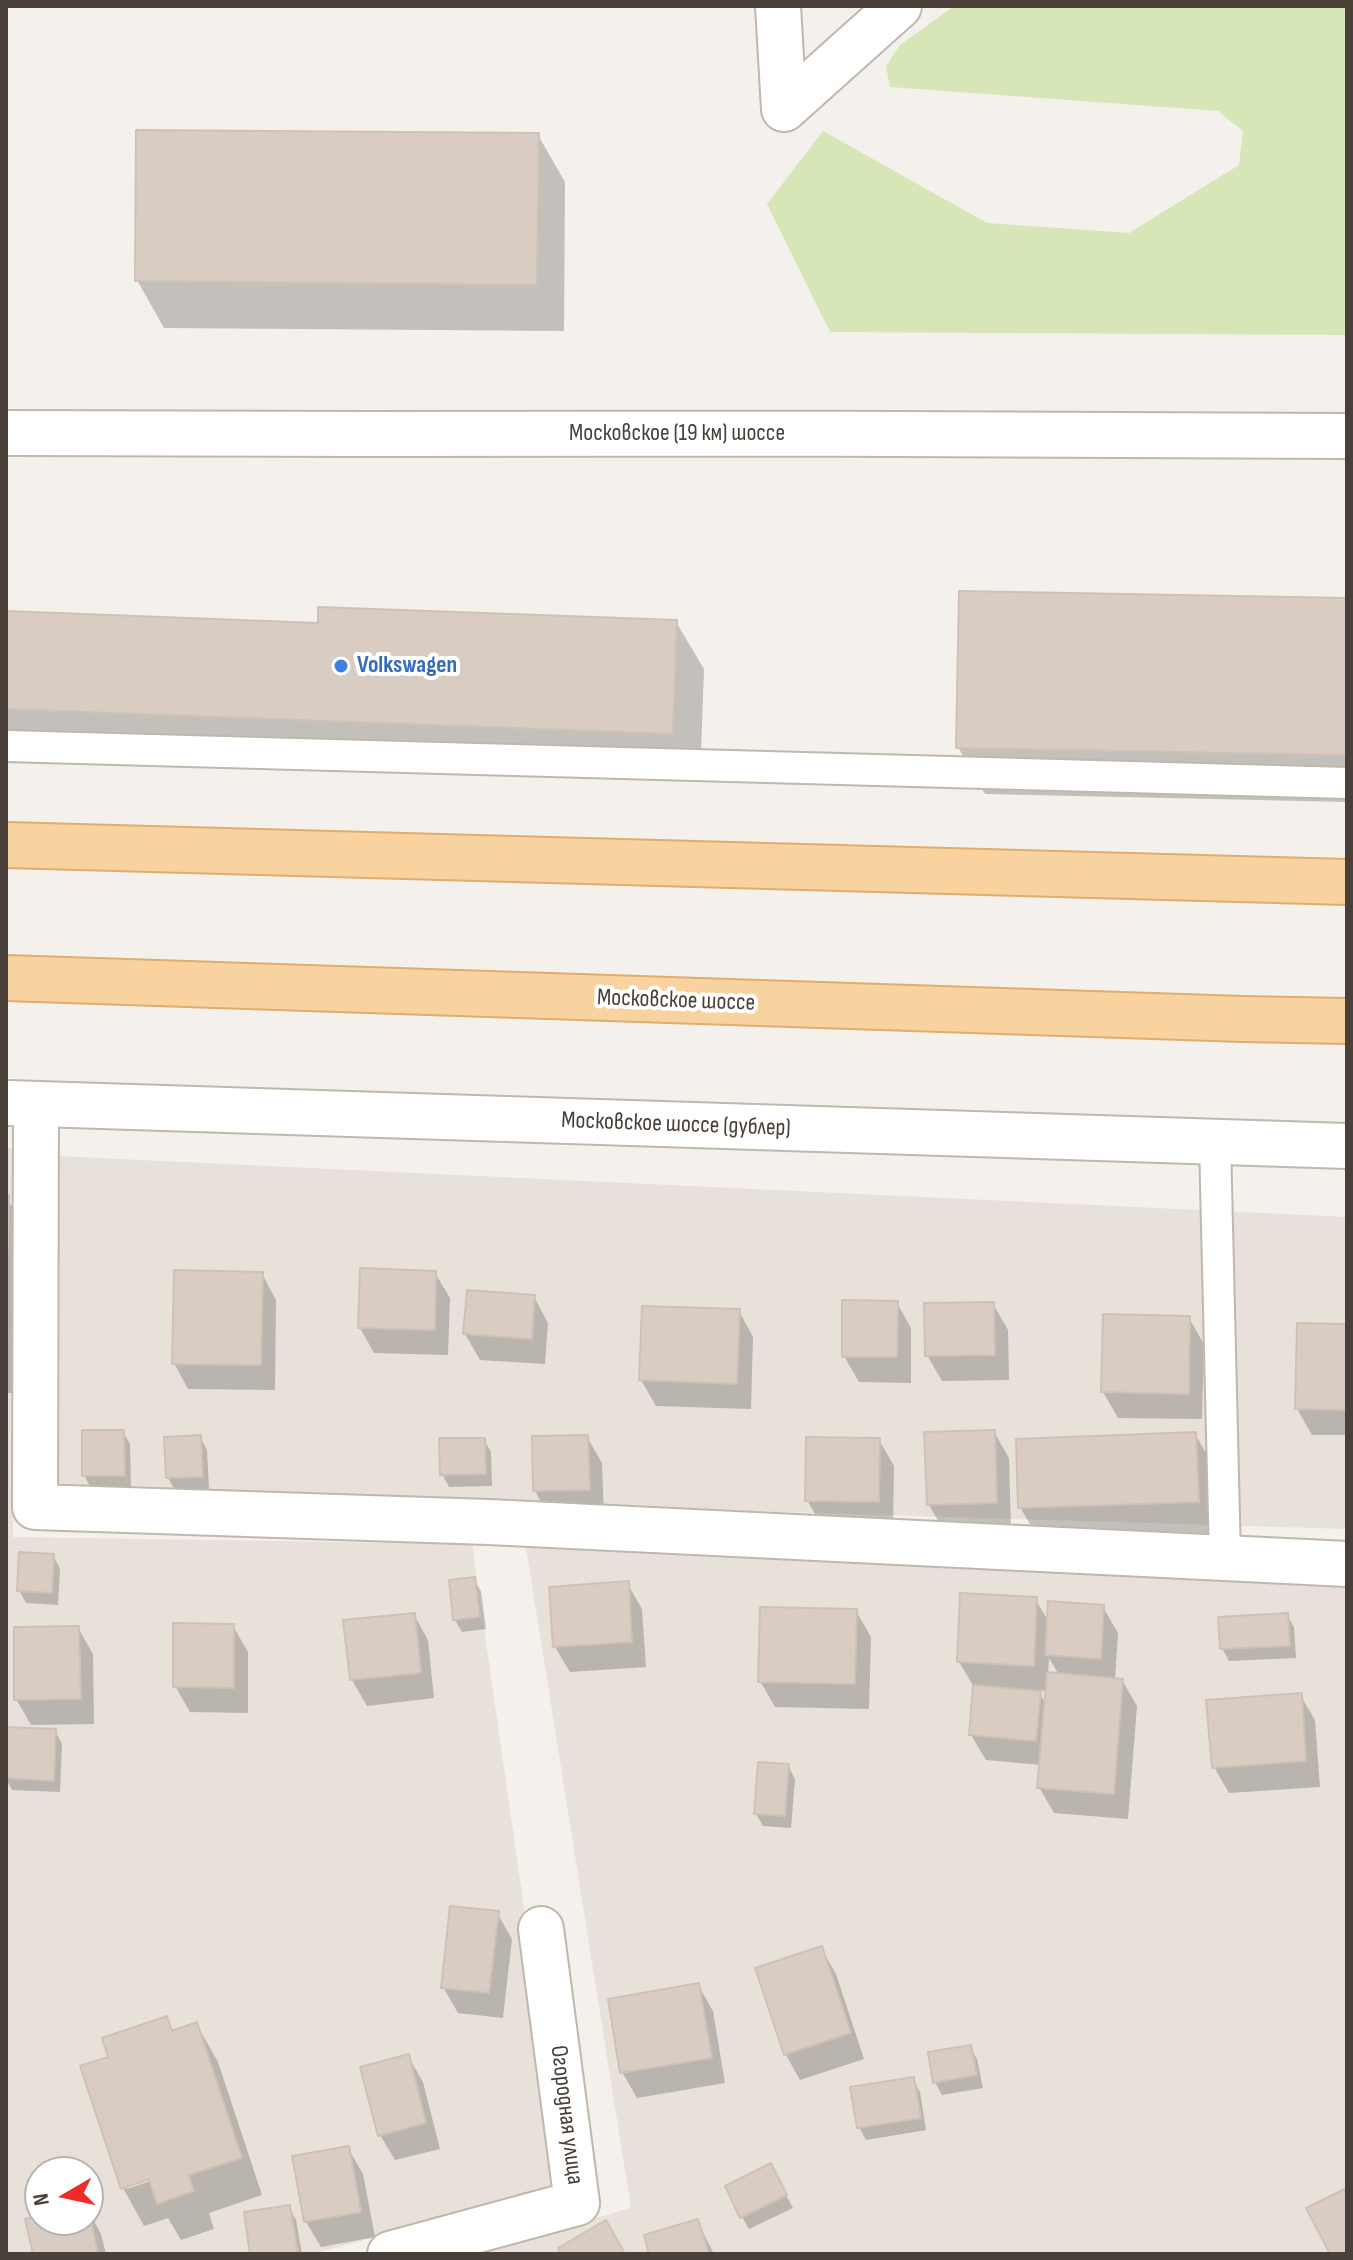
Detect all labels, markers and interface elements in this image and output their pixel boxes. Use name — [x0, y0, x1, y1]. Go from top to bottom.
street label: Московское (19 км) шоссе — [569, 420, 785, 448]
place label: Volkswagen — [357, 652, 457, 680]
marker: Volkswagen — [332, 657, 350, 675]
street label: Московское шоссе — [596, 984, 756, 1018]
street label: Московское шоссе (дублер) — [561, 1107, 791, 1143]
street label: Огородная улица — [543, 2044, 589, 2186]
north arrow — [24, 2156, 104, 2236]
text: N — [28, 2192, 56, 2207]

